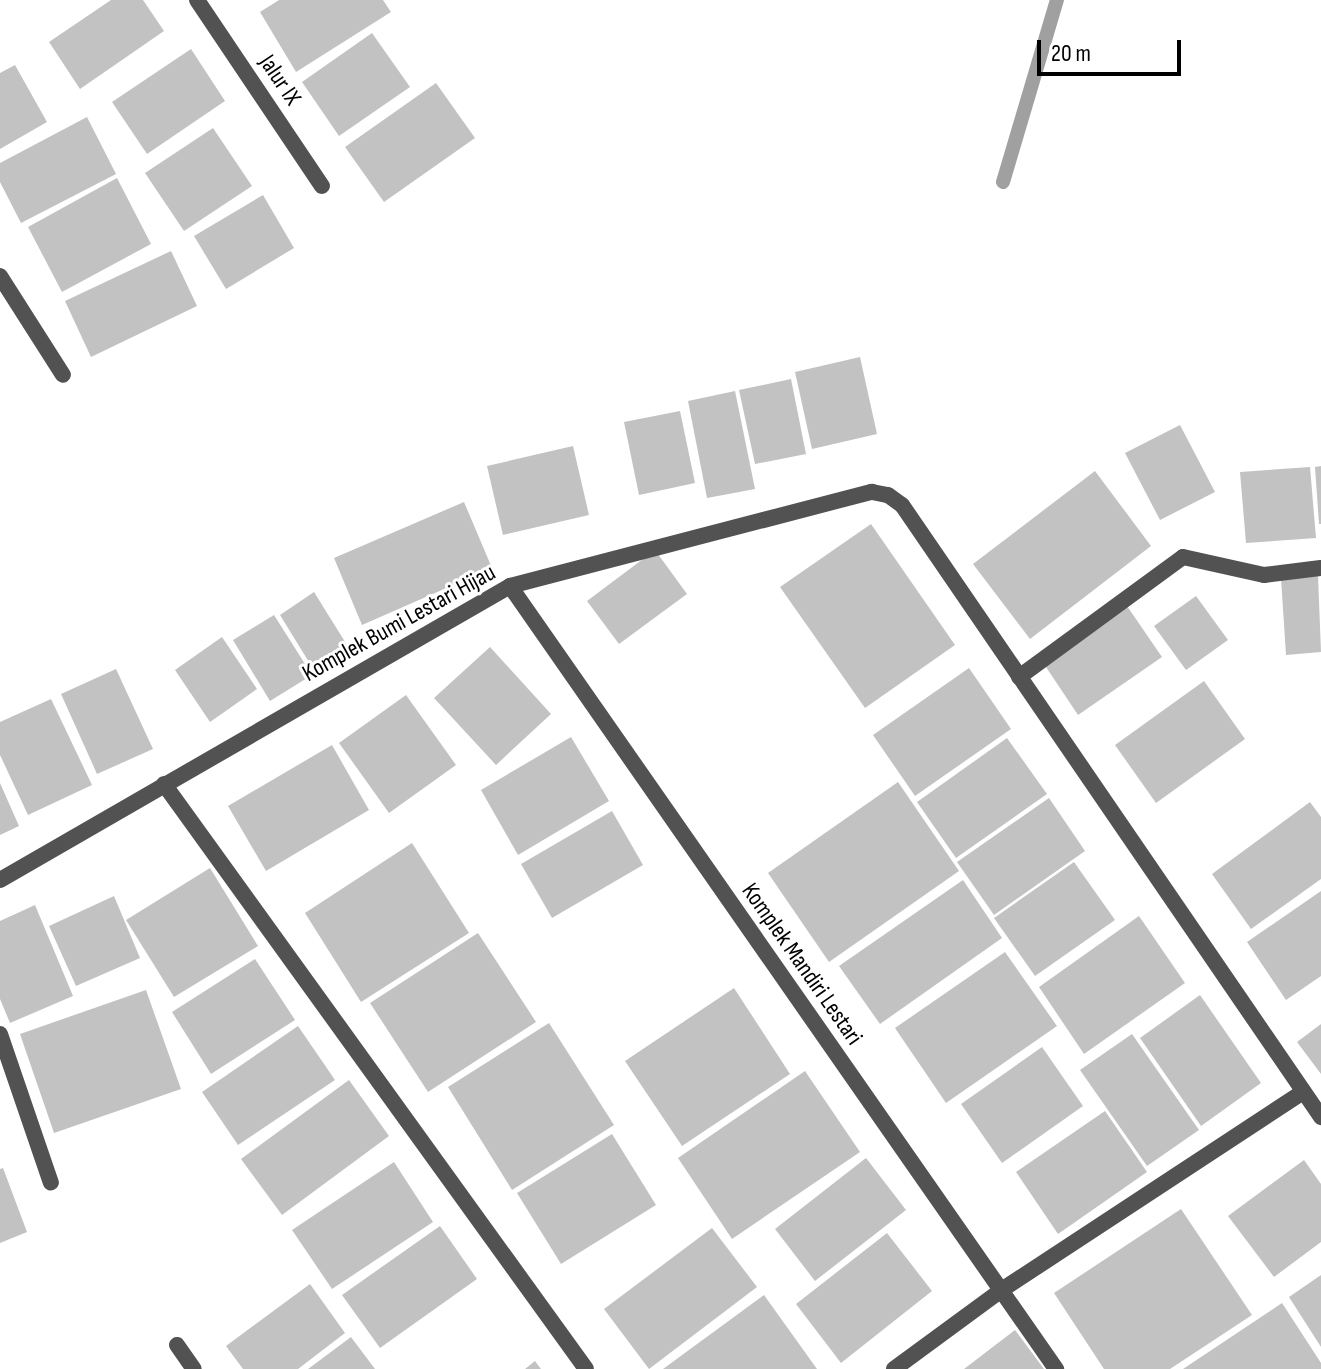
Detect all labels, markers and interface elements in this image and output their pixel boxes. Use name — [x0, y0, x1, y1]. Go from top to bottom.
scale bar — [1041, 24, 1185, 74]
text: 20 m — [1051, 39, 1091, 68]
street label: Jalur IX — [253, 49, 307, 111]
street label: Komplek Bumi Lestari Hijau — [298, 558, 500, 688]
street label: Komplek Mandiri Lestari — [735, 878, 869, 1050]

